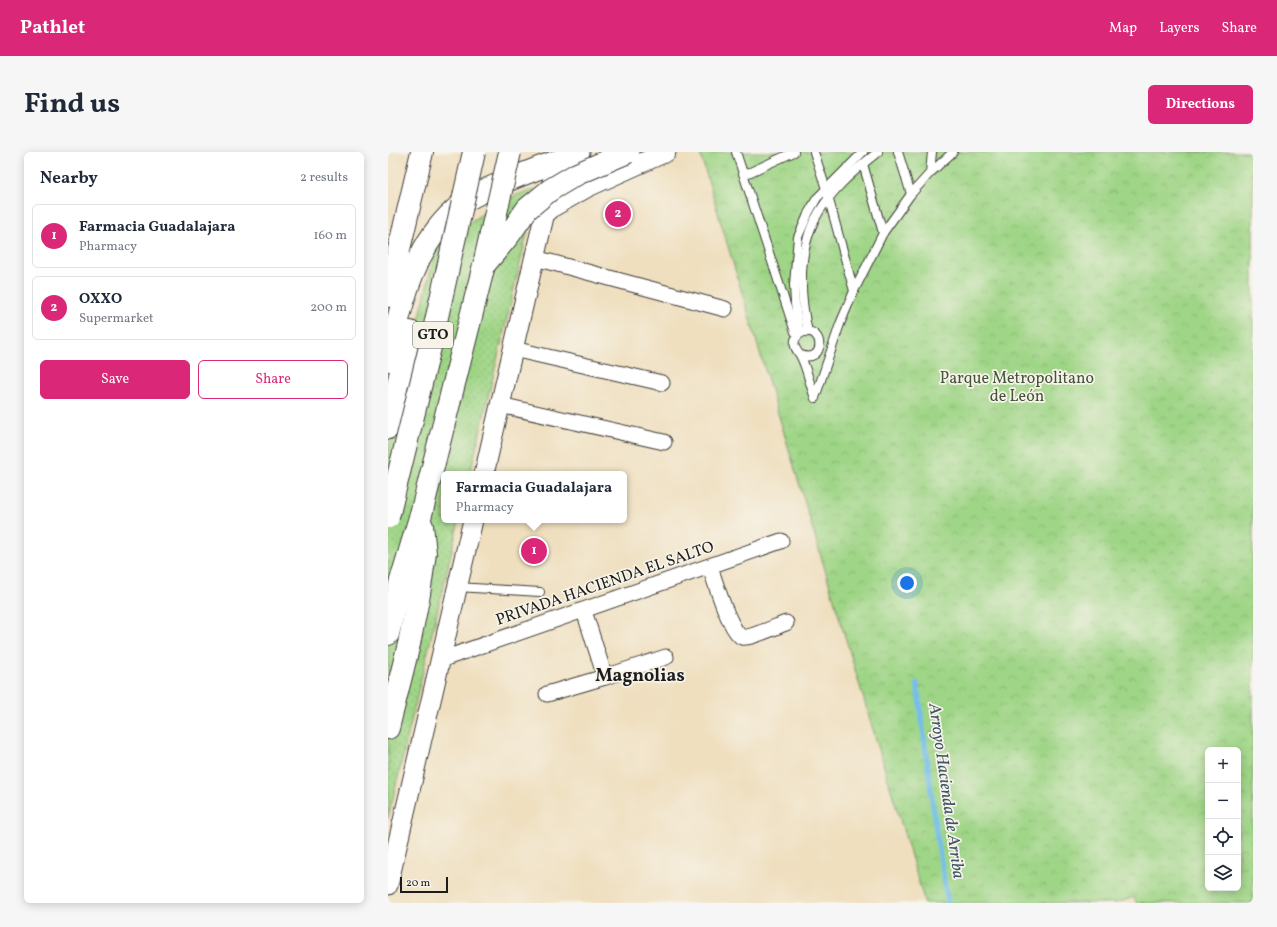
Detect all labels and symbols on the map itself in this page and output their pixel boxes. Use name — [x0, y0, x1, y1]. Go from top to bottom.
pin: 2 — [605, 199, 631, 229]
road number: GTO — [413, 322, 453, 348]
park label: Parque Metropolitano de León — [940, 368, 1094, 408]
street label: PRIVADA HACIENDA EL SALTO — [493, 536, 717, 632]
pin: 1 — [521, 536, 547, 566]
your location — [897, 573, 917, 593]
district label: Magnolias — [595, 664, 685, 689]
water label: Arroyo Hacienda de Arriba — [922, 701, 970, 880]
scale bar — [400, 875, 448, 894]

